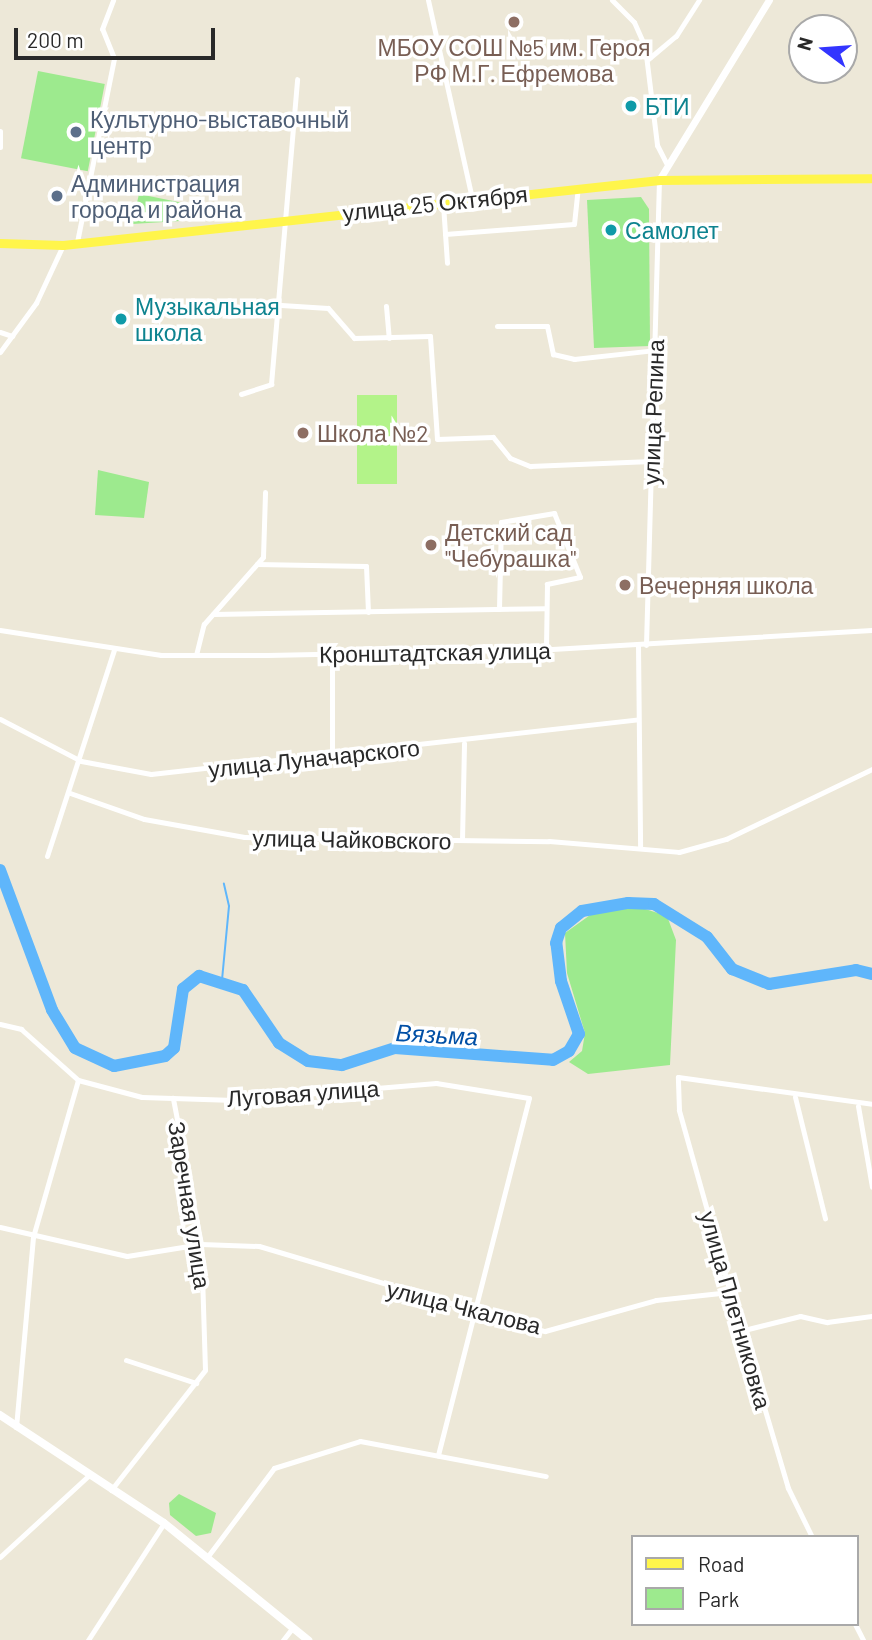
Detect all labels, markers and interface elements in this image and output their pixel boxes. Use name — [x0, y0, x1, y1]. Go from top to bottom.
scale bar — [18, 14, 219, 58]
marker: МБОУ СОШ №5 им. Героя РФ М.Г. Ефремова — [506, 14, 522, 30]
north arrow — [788, 14, 858, 84]
text: 200 m — [27, 27, 84, 52]
place label: МБОУ СОШ №5 им. Героя РФ М.Г. Ефремова — [378, 33, 650, 87]
text: N — [791, 34, 817, 53]
place label: БТИ — [645, 92, 690, 120]
marker: БТИ — [623, 98, 639, 114]
place label: Культурно-выставочный центр — [90, 105, 349, 159]
marker: Культурно-выставочный центр — [68, 124, 84, 140]
place label: Администрация города и района — [71, 169, 242, 223]
street label: улица 25 Октября — [341, 180, 529, 226]
marker: Администрация города и района — [49, 188, 65, 204]
place label: Самолет — [625, 216, 719, 244]
marker: Самолет — [603, 222, 619, 238]
place label: Музыкальная школа — [135, 292, 280, 346]
marker: Музыкальная школа — [113, 311, 129, 327]
street label: улица Репина — [637, 339, 669, 485]
place label: Школа №2 — [317, 419, 428, 447]
marker: Школа №2 — [295, 425, 311, 441]
place label: Детский сад "Чебурашка" — [445, 518, 576, 572]
marker: Детский сад "Чебурашка" — [423, 537, 439, 553]
place label: Вечерняя школа — [639, 571, 813, 599]
marker: Вечерняя школа — [617, 577, 633, 593]
street label: Кронштадтская улица — [319, 636, 551, 668]
street label: улица Луначарского — [207, 733, 421, 783]
street label: улица Чайковского — [252, 823, 452, 855]
water label: Вязьма — [395, 1017, 479, 1051]
street label: Луговая улица — [226, 1074, 380, 1112]
street label: Заречная улица — [163, 1119, 217, 1291]
street label: улица Плетниковка — [695, 1208, 777, 1412]
street label: улица Чкалова — [384, 1275, 544, 1339]
legend — [630, 1535, 858, 1626]
text: Road — [698, 1551, 744, 1576]
text: Park — [698, 1586, 739, 1611]

